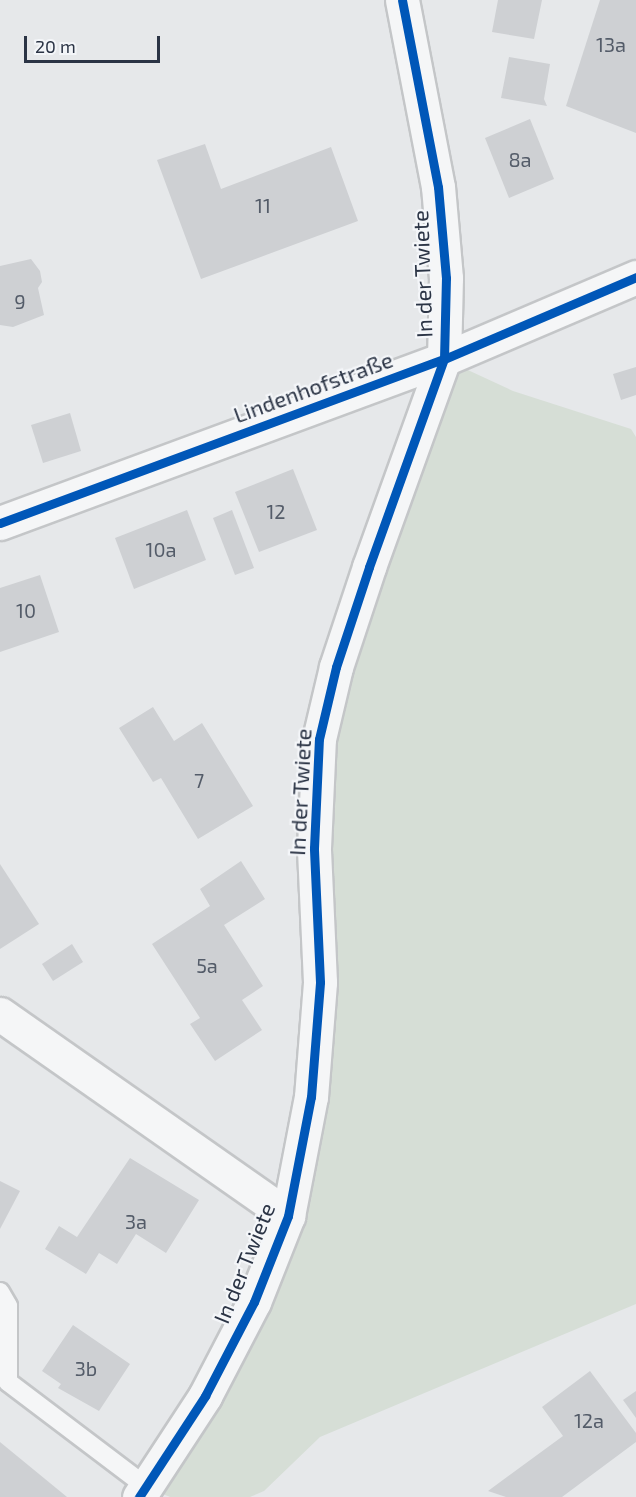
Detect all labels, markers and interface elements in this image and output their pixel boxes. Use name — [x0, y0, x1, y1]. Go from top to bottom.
scale bar — [27, 24, 164, 62]
house number: 13a — [596, 32, 626, 56]
text: 20 m — [35, 35, 76, 57]
house number: 8a — [508, 147, 532, 171]
house number: 11 — [255, 193, 271, 217]
street label: In der Twiete — [407, 209, 437, 339]
house number: 9 — [14, 289, 26, 313]
street label: Lindenhofstraße — [230, 346, 396, 428]
house number: 12 — [266, 499, 286, 523]
house number: 10a — [146, 537, 176, 561]
house number: 10 — [16, 598, 36, 622]
street label: In der Twiete — [283, 727, 317, 857]
house number: 7 — [194, 768, 204, 792]
house number: 5a — [196, 953, 218, 977]
street label: In der Twiete — [208, 1199, 280, 1327]
house number: 3a — [125, 1209, 147, 1233]
house number: 3b — [75, 1356, 97, 1380]
house number: 12a — [574, 1408, 604, 1432]

